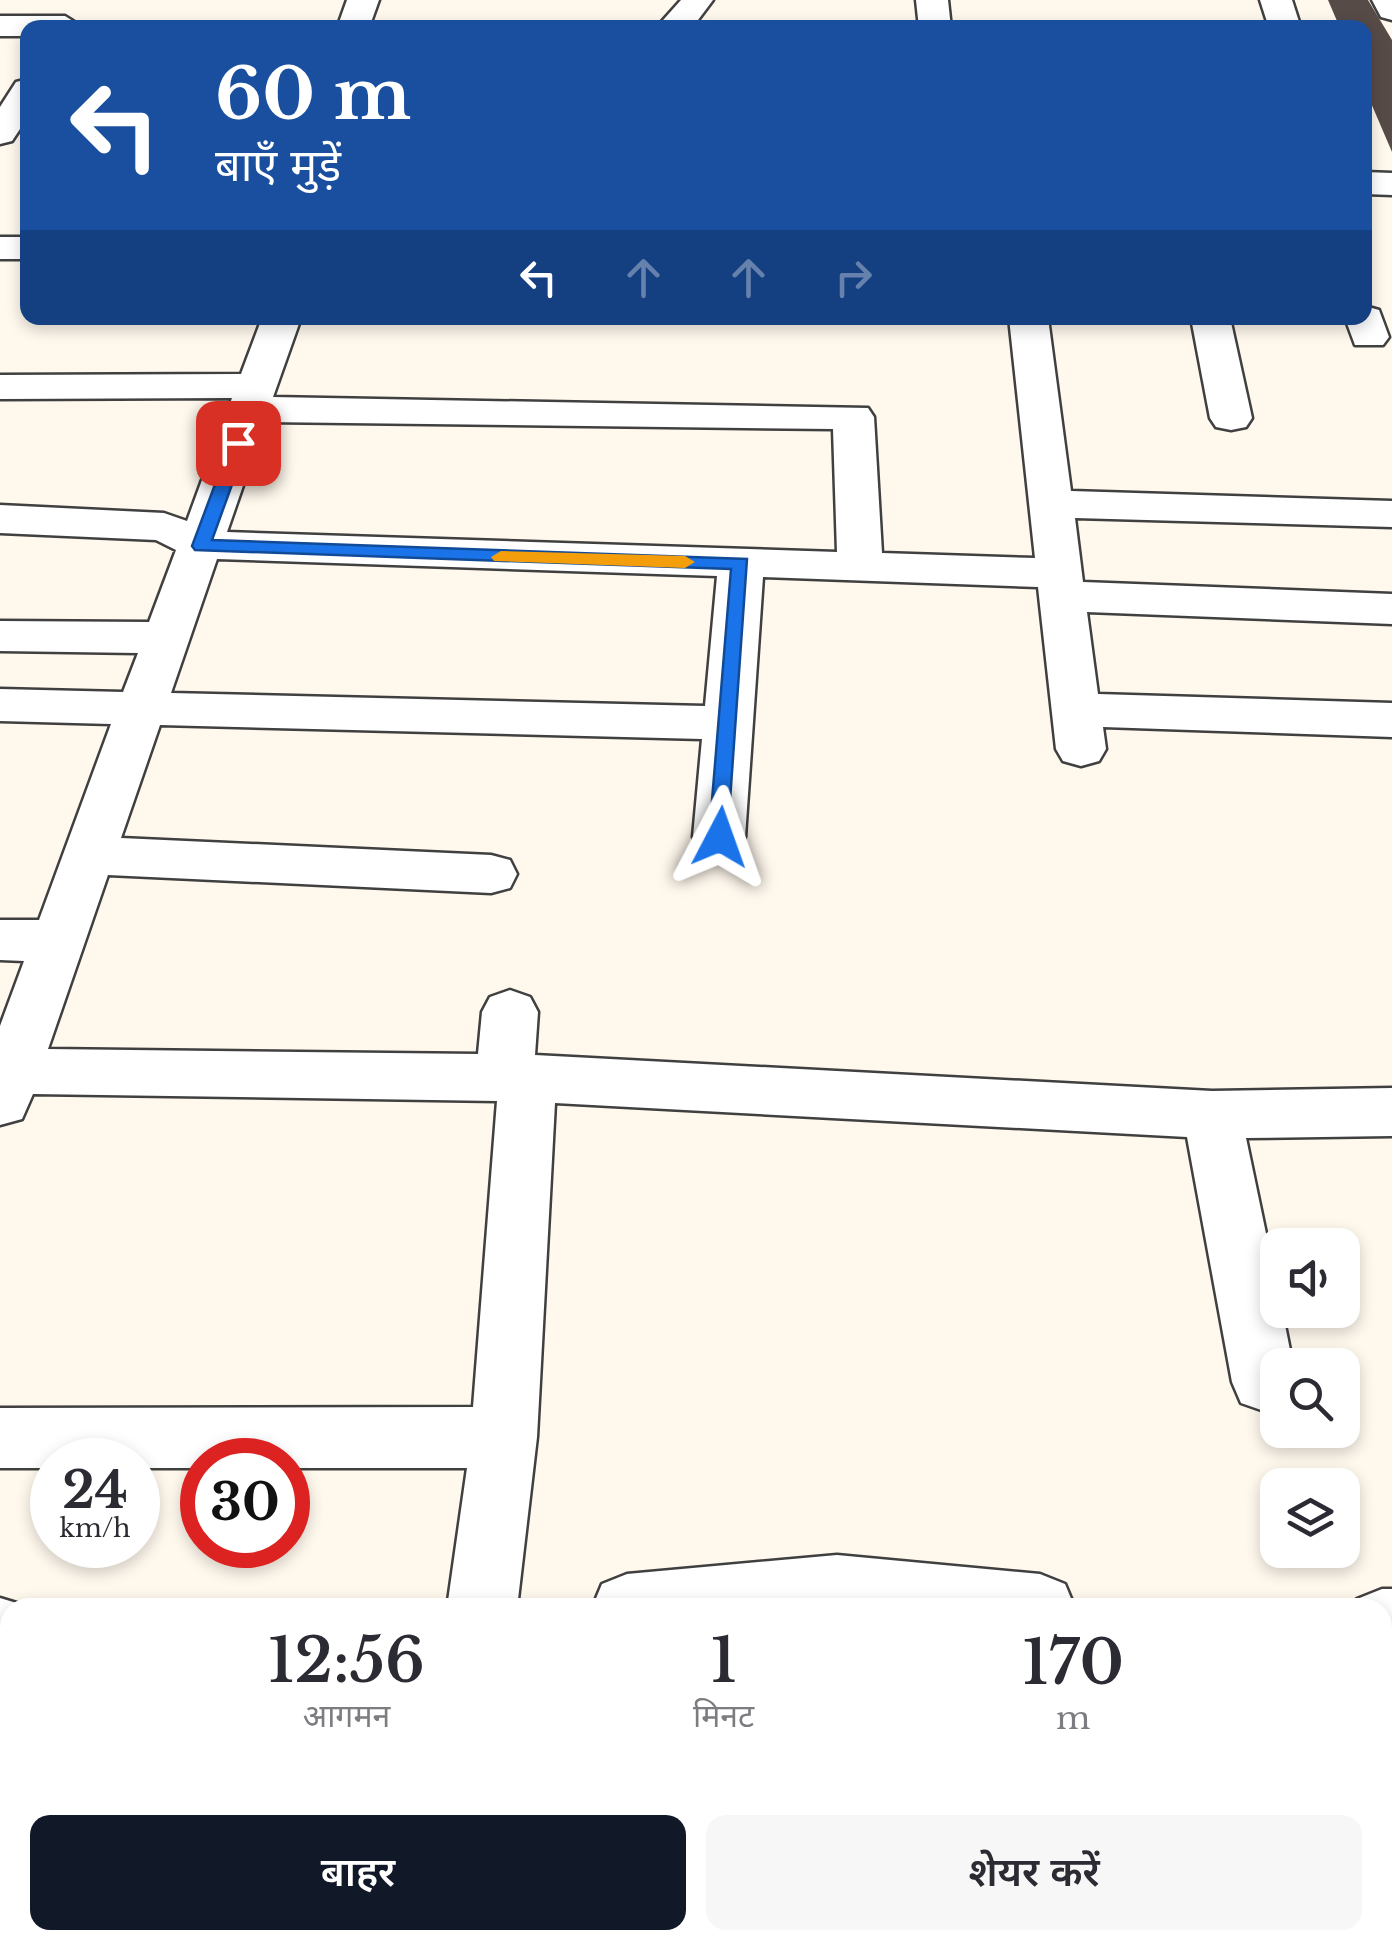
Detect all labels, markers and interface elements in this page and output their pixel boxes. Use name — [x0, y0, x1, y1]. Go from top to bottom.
text: 60 m — [215, 51, 411, 138]
icon: left — [50, 60, 180, 190]
text: बाएँ मुड़ें — [215, 137, 341, 193]
icon: left — [511, 250, 566, 305]
icon: ahead — [616, 250, 671, 305]
icon: ahead — [721, 250, 776, 305]
icon: right — [826, 250, 881, 305]
pin — [196, 401, 281, 486]
icon: arrive — [211, 416, 266, 471]
position arrow — [668, 785, 772, 889]
map controls — [1260, 1228, 1360, 1568]
button: sound — [1260, 1228, 1360, 1328]
button: search — [1260, 1348, 1360, 1448]
speed limit sign: 30 — [180, 1438, 310, 1568]
text: 24 — [62, 1459, 128, 1522]
button: layers — [1260, 1468, 1360, 1568]
text: km/h — [60, 1513, 130, 1544]
text: 12:56 — [268, 1624, 425, 1698]
text: 1 — [710, 1624, 737, 1698]
text: 170 — [1022, 1626, 1124, 1700]
text: आगमन — [303, 1696, 390, 1736]
text: मिनट — [693, 1696, 754, 1736]
text: m — [1056, 1698, 1090, 1738]
button: बाहर — [30, 1815, 686, 1930]
button: शेयर करें — [706, 1815, 1362, 1930]

